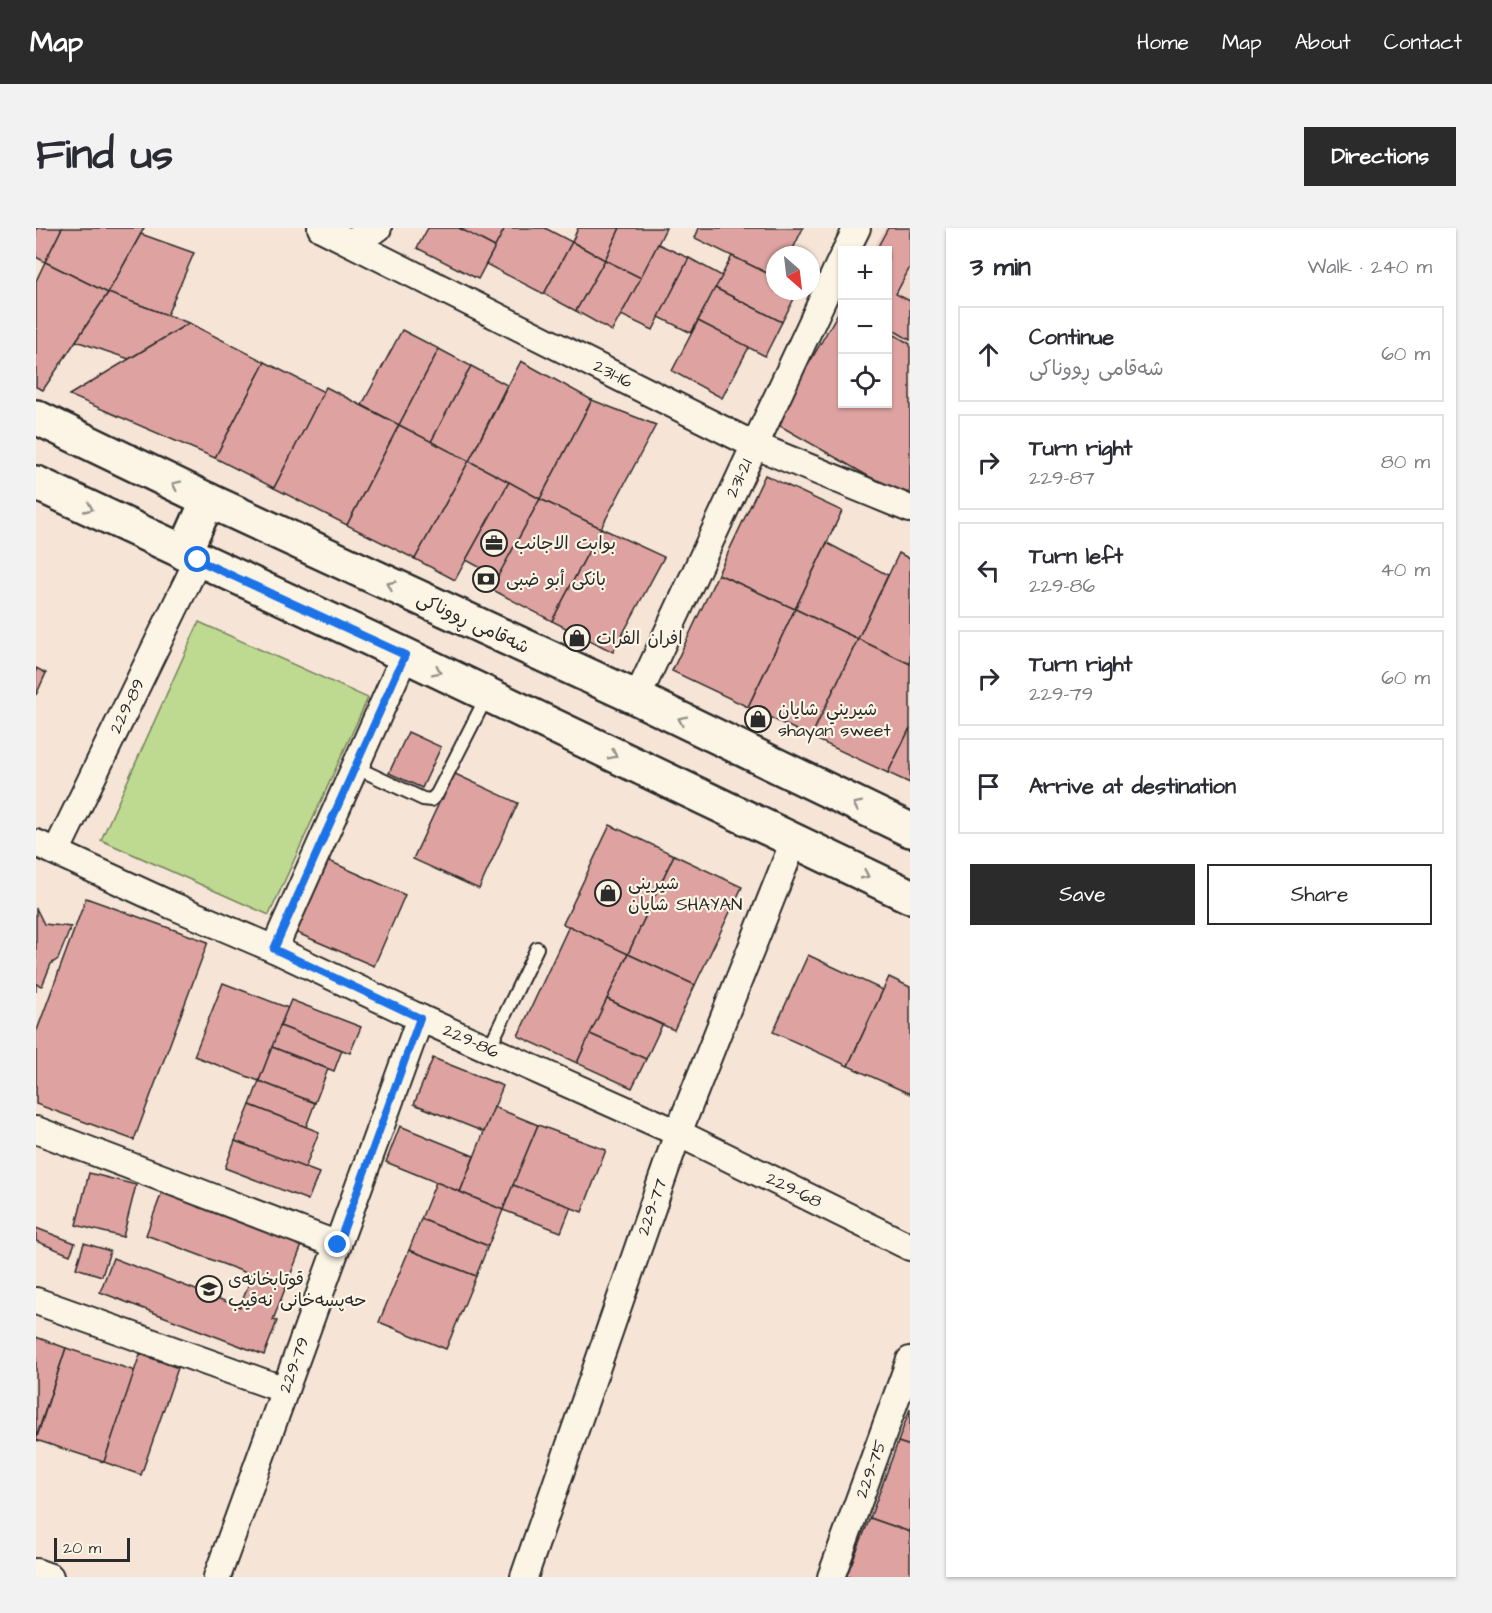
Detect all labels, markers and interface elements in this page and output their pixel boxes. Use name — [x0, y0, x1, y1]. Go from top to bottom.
text: Map — [30, 23, 83, 62]
text: Home — [1137, 28, 1189, 57]
text: Map — [1222, 28, 1262, 57]
text: About — [1295, 28, 1351, 57]
text: Contact — [1384, 28, 1462, 57]
text: Find us — [36, 127, 173, 185]
button: Directions — [1304, 127, 1456, 186]
north arrow — [766, 246, 820, 300]
map controls — [838, 246, 892, 408]
button: + — [838, 246, 892, 300]
text: 3 min — [970, 249, 1031, 285]
text: Walk · 240 m — [1308, 253, 1432, 281]
button: − — [838, 300, 892, 354]
text: Continue — [1029, 322, 1114, 353]
icon: ahead — [972, 338, 1005, 371]
text: 60 m — [1381, 340, 1430, 368]
street label: 231-16 — [589, 354, 637, 394]
button: locate — [838, 354, 892, 408]
text: شەقامی ڕووناکی — [1029, 355, 1164, 383]
text: Turn right — [1029, 433, 1132, 464]
icon: right — [972, 446, 1005, 479]
text: 80 m — [1381, 448, 1430, 476]
street label: 231-21 — [719, 455, 759, 501]
text: 229-87 — [1029, 464, 1095, 492]
one-way arrow — [171, 480, 182, 492]
one-way arrow — [82, 501, 93, 513]
office icon: بوابت الاجانب — [479, 528, 509, 558]
place label: بوابت الاجانب — [514, 531, 616, 556]
text: Turn left — [1029, 541, 1123, 572]
route start — [184, 546, 210, 572]
icon: left — [972, 554, 1005, 587]
text: 40 m — [1380, 556, 1430, 584]
bank icon: بانكى أبو ضبى — [471, 564, 501, 594]
place label: بانكى أبو ضبى — [506, 567, 606, 592]
text: 229-86 — [1029, 572, 1095, 600]
one-way arrow — [386, 580, 397, 592]
street label: شەقامی ڕووناکی — [412, 586, 533, 662]
shop icon: افران الفرات — [562, 623, 592, 653]
place label: افران الفرات — [596, 626, 683, 651]
text: Turn right — [1029, 649, 1132, 680]
icon: right — [972, 662, 1005, 695]
one-way arrow — [430, 663, 441, 675]
text: 60 m — [1381, 664, 1430, 692]
street label: 229-89 — [103, 674, 151, 738]
text: 229-79 — [1029, 680, 1093, 708]
place label: شيريني شايان shayan sweet — [778, 697, 891, 744]
shop icon: شيريني شايان shayan sweet — [743, 704, 773, 734]
one-way arrow — [677, 715, 688, 727]
one-way arrow — [606, 747, 617, 759]
icon: arrive — [972, 770, 1005, 803]
text: Arrive at destination — [1029, 771, 1236, 802]
one-way arrow — [853, 800, 864, 812]
button: Save — [970, 864, 1195, 925]
button: Share — [1207, 864, 1432, 925]
one-way arrow — [858, 867, 869, 879]
place label: شيرينى شايان SHAYAN — [628, 871, 742, 917]
shop icon: شيرينى شايان SHAYAN — [593, 878, 623, 908]
street label: 229-86 — [439, 1017, 503, 1065]
street label: 229-68 — [762, 1166, 826, 1214]
street label: 229-77 — [631, 1175, 673, 1239]
route end — [324, 1231, 350, 1257]
place label: قوتابخانەی حەپسەخانی نەقیب — [228, 1267, 367, 1313]
school or university icon: قوتابخانەی حەپسەخانی نەقیب — [194, 1274, 224, 1304]
street label: 229-79 — [272, 1334, 316, 1396]
street label: 229-75 — [849, 1436, 893, 1502]
scale bar — [54, 1535, 130, 1562]
text: 20 m — [63, 1537, 101, 1559]

